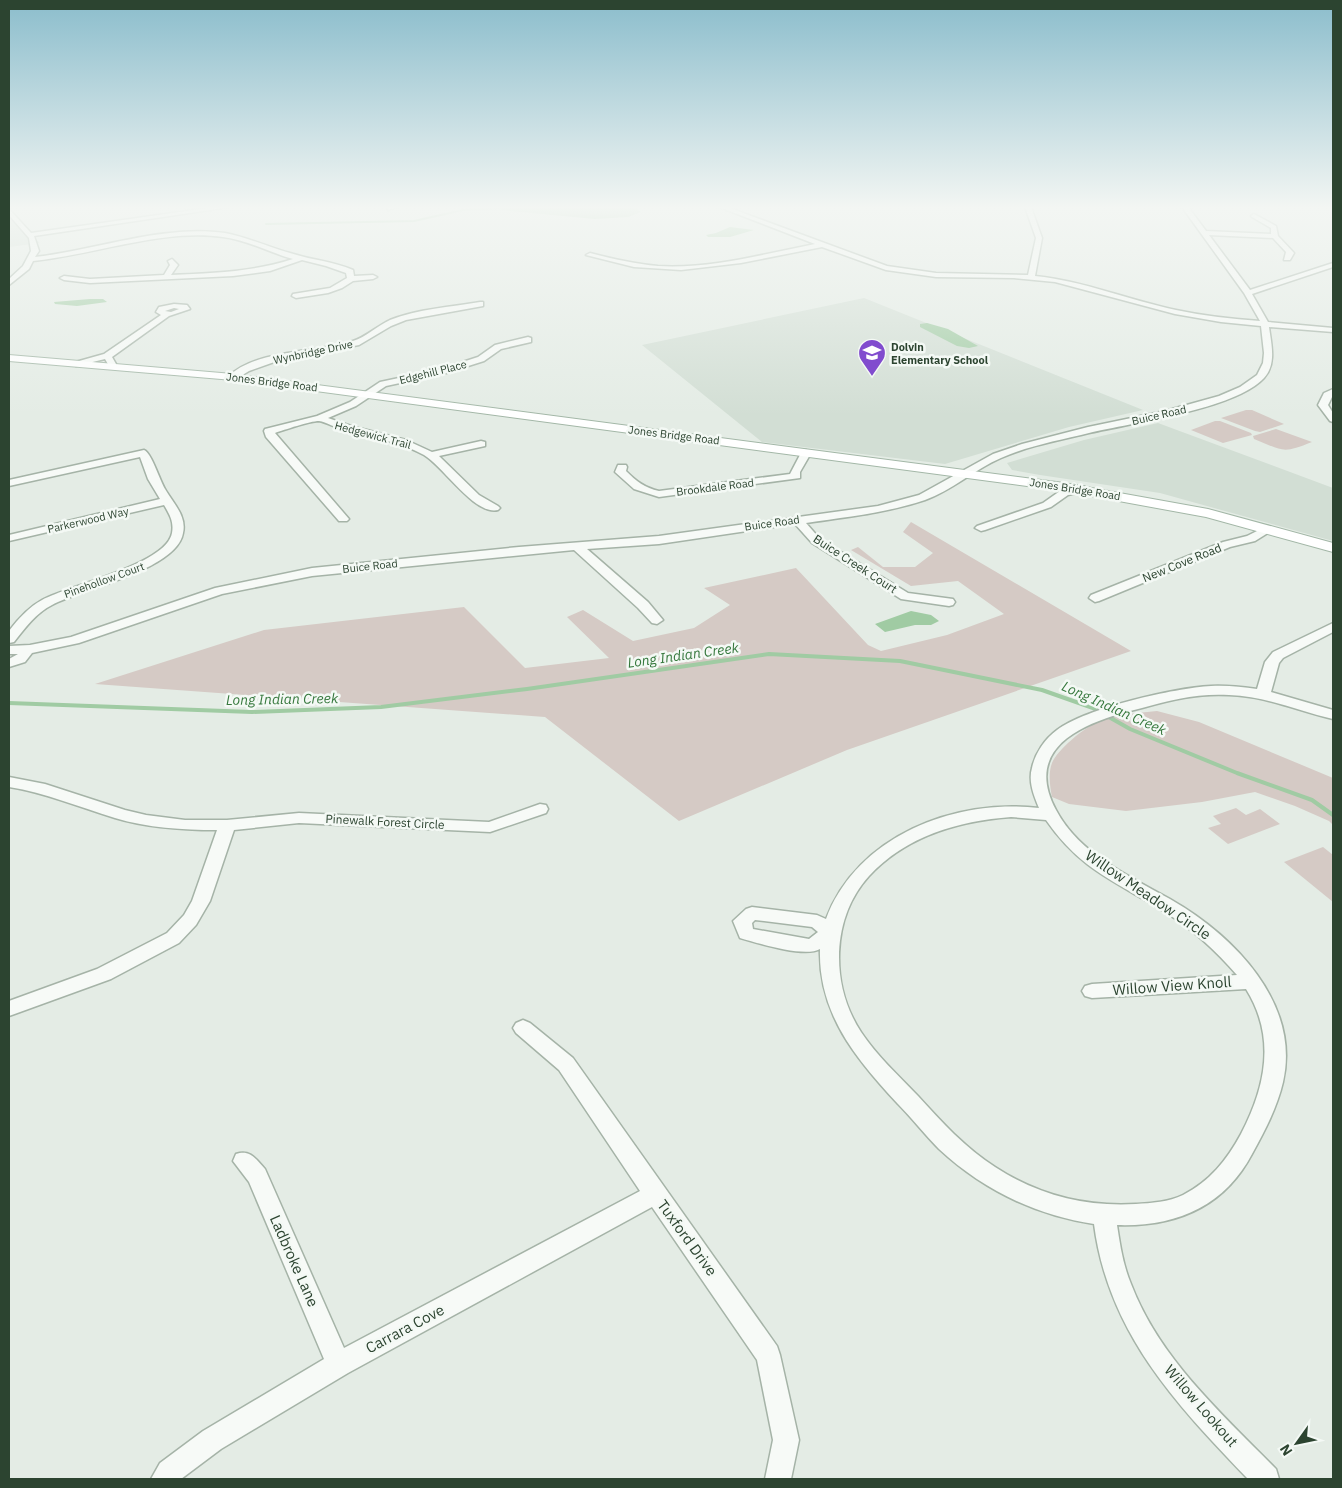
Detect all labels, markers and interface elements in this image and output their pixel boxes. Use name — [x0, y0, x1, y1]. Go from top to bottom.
street label: Wynbridge Drive — [272, 337, 354, 367]
school or university icon: Dolvin Elementary School — [857, 338, 887, 377]
place label: Dolvin Elementary School — [891, 340, 989, 367]
street label: Edgehill Place — [398, 357, 468, 387]
street label: Jones Bridge Road — [225, 369, 319, 395]
street label: Buice Road — [1130, 402, 1188, 428]
street label: Hedgewick Trail — [333, 418, 413, 452]
street label: Jones Bridge Road — [627, 422, 721, 448]
street label: Brookdale Road — [675, 475, 755, 499]
street label: Jones Bridge Road — [1028, 475, 1122, 503]
street label: Parkerwood Way — [46, 504, 130, 536]
street label: Buice Road — [744, 512, 800, 534]
street label: Buice Creek Court — [811, 531, 900, 596]
street label: New Cove Road — [1140, 540, 1224, 585]
street label: Buice Road — [342, 556, 398, 576]
street label: Pinehollow Court — [62, 559, 146, 601]
water label: Long Indian Creek — [626, 638, 741, 672]
water label: Long Indian Creek — [1059, 677, 1170, 739]
water label: Long Indian Creek — [226, 689, 339, 709]
street label: Pinewalk Forest Circle — [325, 811, 445, 832]
street label: Willow Meadow Circle — [1082, 845, 1215, 944]
street label: Willow View Knoll — [1112, 972, 1232, 999]
street label: Tuxford Drive — [653, 1196, 721, 1280]
street label: Ladbroke Lane — [266, 1212, 323, 1310]
street label: Carrara Cove — [362, 1300, 447, 1357]
street label: Willow Lookout — [1161, 1361, 1242, 1451]
north arrow — [1272, 1418, 1322, 1468]
text: N — [1276, 1441, 1296, 1459]

